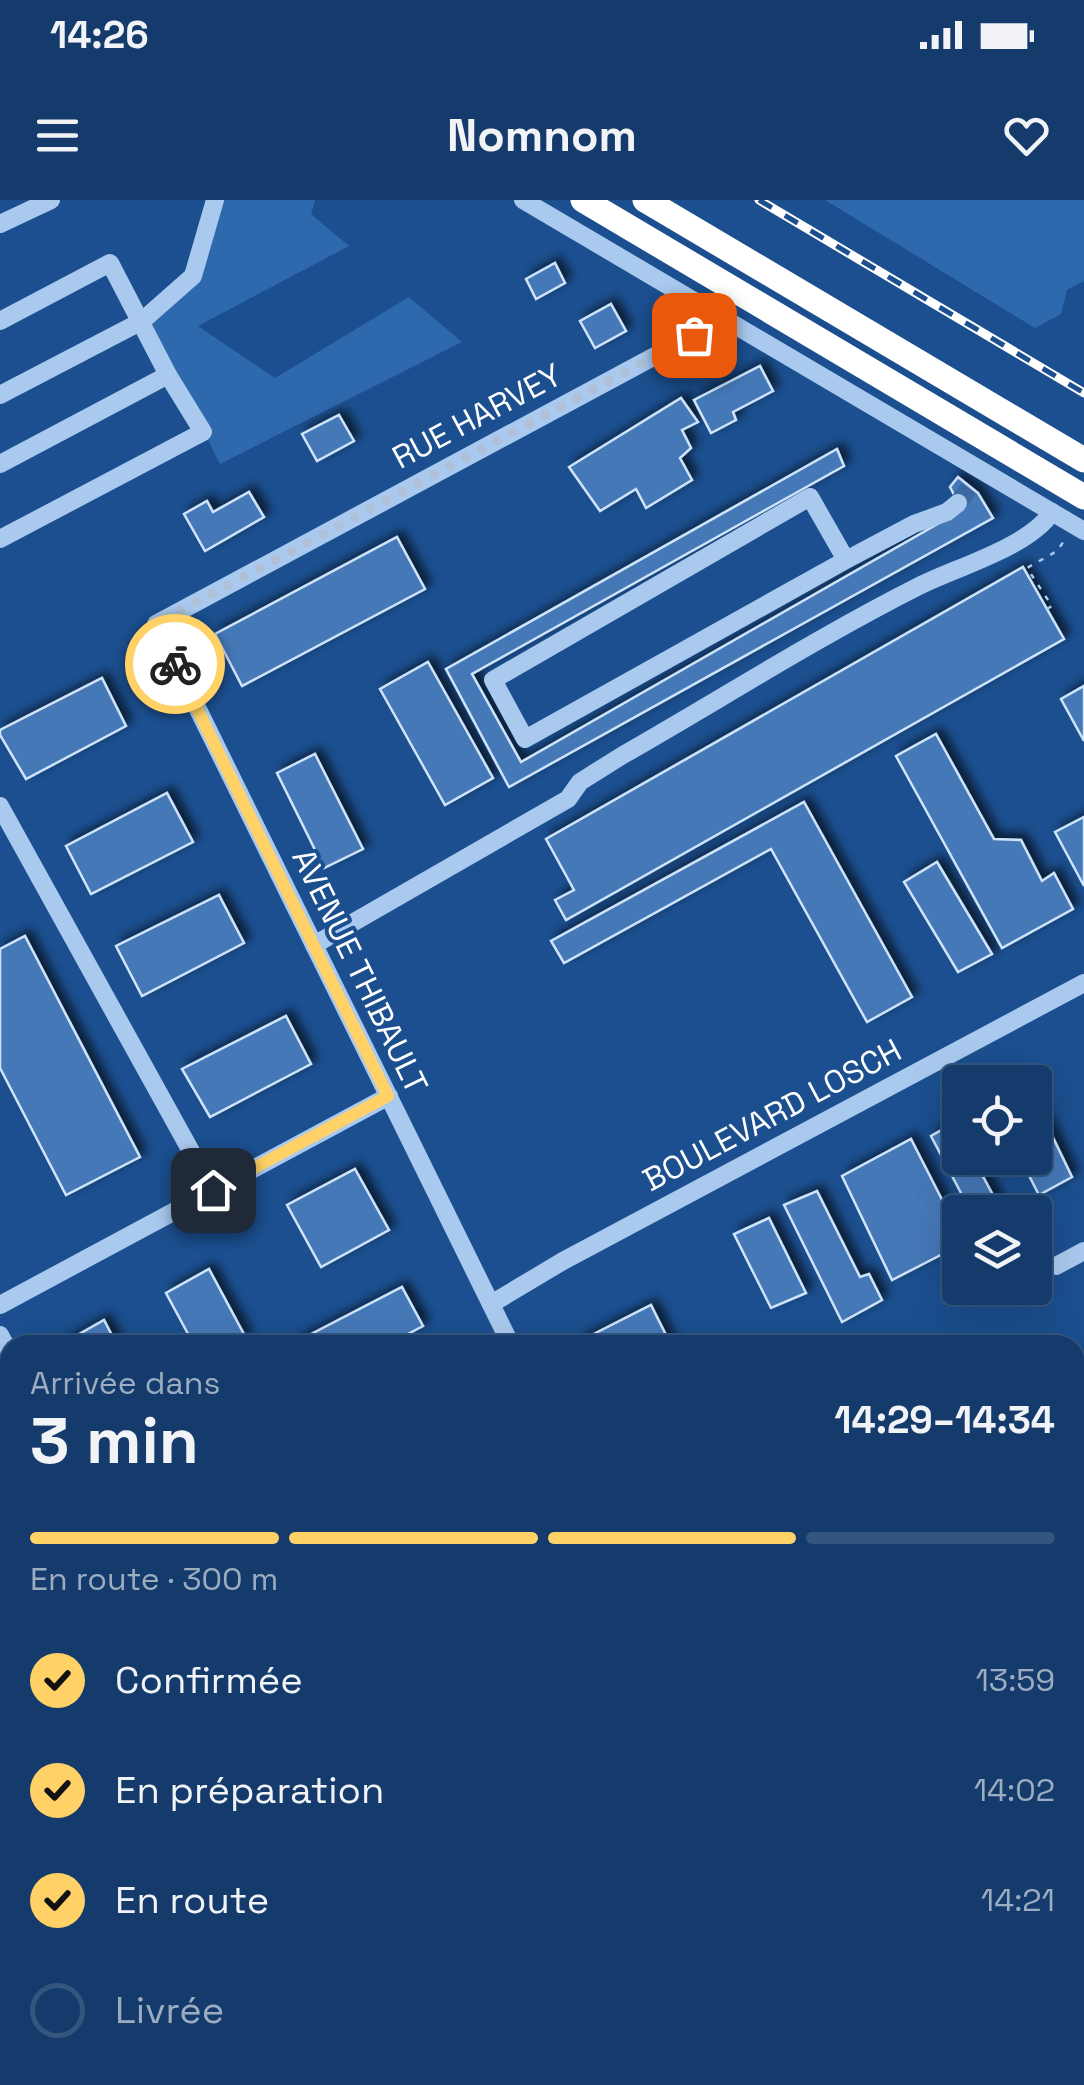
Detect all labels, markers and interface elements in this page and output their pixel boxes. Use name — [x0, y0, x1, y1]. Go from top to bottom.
text: 14:26 — [50, 11, 149, 59]
text: Nomnom — [447, 107, 637, 164]
icon: menu — [30, 108, 85, 163]
icon: heart — [999, 108, 1054, 163]
pin — [652, 293, 737, 378]
icon: bag — [667, 308, 722, 363]
street label: RUE HARVEY — [385, 354, 569, 477]
courier — [125, 614, 225, 714]
icon: bike — [148, 637, 203, 692]
street label: AVENUE THIBAULT — [283, 842, 437, 1100]
street label: BOULEVARD LOSCH — [636, 1030, 908, 1200]
map controls — [942, 1065, 1052, 1305]
button: locate — [942, 1065, 1052, 1175]
pin — [171, 1148, 256, 1233]
icon: home — [186, 1163, 241, 1218]
button: layers — [942, 1195, 1052, 1305]
text: Arrivée dans — [30, 1363, 220, 1403]
text: 14:29–14:34 — [834, 1396, 1055, 1444]
text: 3 min — [30, 1399, 199, 1482]
text: En route · 300 m — [30, 1559, 278, 1599]
icon: check — [30, 1653, 85, 1708]
text: Confirmée — [115, 1656, 303, 1704]
text: 13:59 — [975, 1660, 1055, 1700]
icon: check — [30, 1763, 85, 1818]
text: En préparation — [115, 1766, 384, 1814]
text: 14:02 — [974, 1770, 1055, 1810]
icon: check — [30, 1873, 85, 1928]
text: En route — [115, 1876, 269, 1924]
text: 14:21 — [981, 1880, 1055, 1920]
text: Livrée — [115, 1986, 224, 2034]

